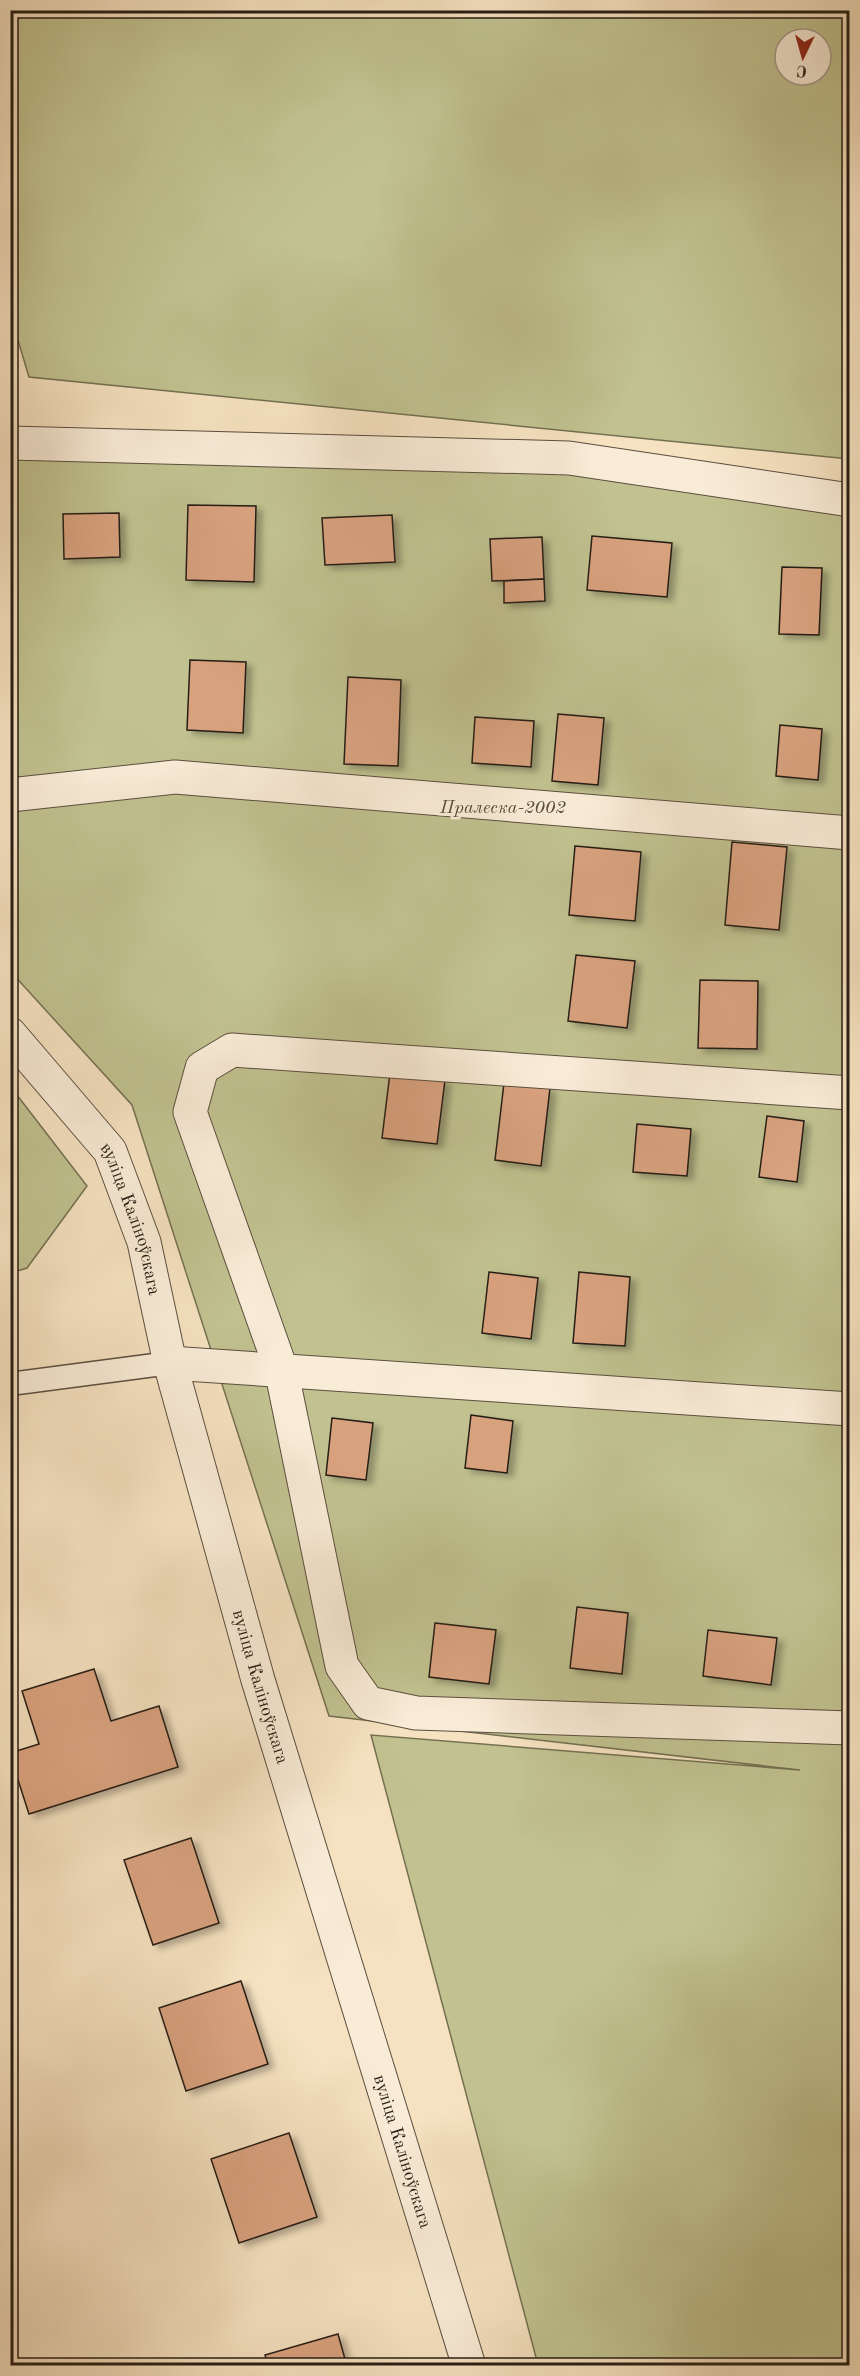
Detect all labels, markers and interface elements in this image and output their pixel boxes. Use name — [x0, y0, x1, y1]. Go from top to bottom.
north arrow — [773, 27, 833, 87]
text: С — [796, 62, 808, 78]
park label: Пралеска-2002 — [439, 799, 566, 817]
street label: вуліца Каліноўскага — [97, 1139, 163, 1297]
street label: вуліца Каліноўскага — [229, 1608, 291, 1766]
street label: вуліца Каліноўскага — [370, 2073, 434, 2231]

